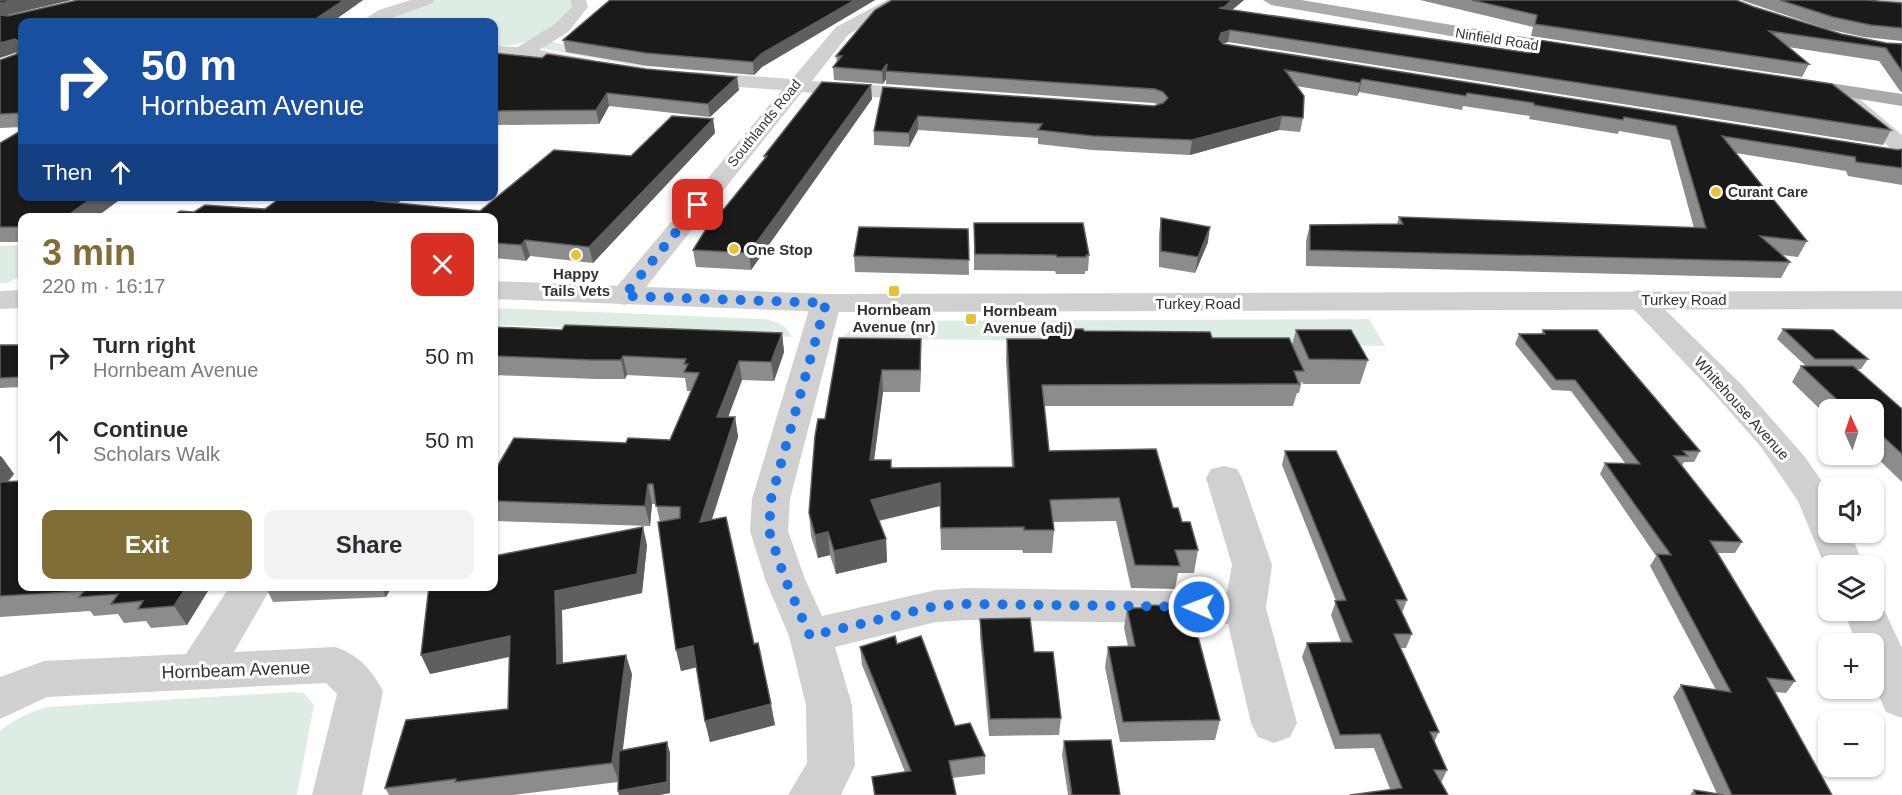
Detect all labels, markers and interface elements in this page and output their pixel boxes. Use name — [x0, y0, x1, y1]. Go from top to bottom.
street label: Ninfield Road — [1454, 25, 1540, 53]
icon: right — [42, 42, 120, 120]
text: 50 m — [141, 42, 237, 89]
street label: Southlands Road — [724, 76, 804, 170]
text: Hornbeam Avenue — [141, 91, 364, 121]
icon: ahead — [104, 156, 137, 189]
text: Then — [42, 160, 92, 185]
pin — [672, 179, 723, 230]
place label: Curant Care — [1728, 184, 1808, 200]
marker: Curant Care — [1709, 185, 1723, 199]
icon: arrive — [681, 188, 714, 221]
text: 3 min — [42, 232, 136, 273]
button: close — [411, 233, 474, 296]
place label: One Stop — [746, 241, 813, 258]
marker: One Stop — [727, 242, 741, 256]
marker: Happy Tails Vets — [569, 248, 583, 262]
place label: Happy Tails Vets — [542, 265, 610, 299]
text: 220 m · 16:17 — [42, 275, 165, 297]
marker: Hornbeam Avenue (nr) — [887, 284, 901, 298]
street label: Turkey Road — [1641, 291, 1727, 308]
street label: Turkey Road — [1155, 295, 1241, 312]
place label: Hornbeam Avenue (nr) — [853, 301, 935, 335]
place label: Hornbeam Avenue (adj) — [983, 302, 1072, 336]
marker: Hornbeam Avenue (adj) — [964, 312, 978, 326]
text: Turn right — [93, 333, 195, 358]
icon: right — [42, 341, 75, 374]
text: 50 m — [425, 344, 474, 369]
street label: Whitehouse Avenue — [1691, 353, 1793, 463]
text: Hornbeam Avenue — [93, 359, 258, 381]
north arrow — [1818, 399, 1884, 465]
map controls — [1818, 399, 1884, 777]
text: Continue — [93, 417, 188, 442]
icon: ahead — [42, 425, 75, 458]
text: 50 m — [425, 428, 474, 453]
text: Scholars Walk — [93, 443, 220, 465]
button: sound — [1818, 477, 1884, 543]
button: Exit — [42, 510, 252, 579]
button: Share — [264, 510, 474, 579]
button: layers — [1818, 555, 1884, 621]
position arrow — [1167, 575, 1231, 639]
button: + — [1818, 633, 1884, 699]
street label: Hornbeam Avenue — [161, 657, 311, 683]
button: − — [1818, 711, 1884, 777]

